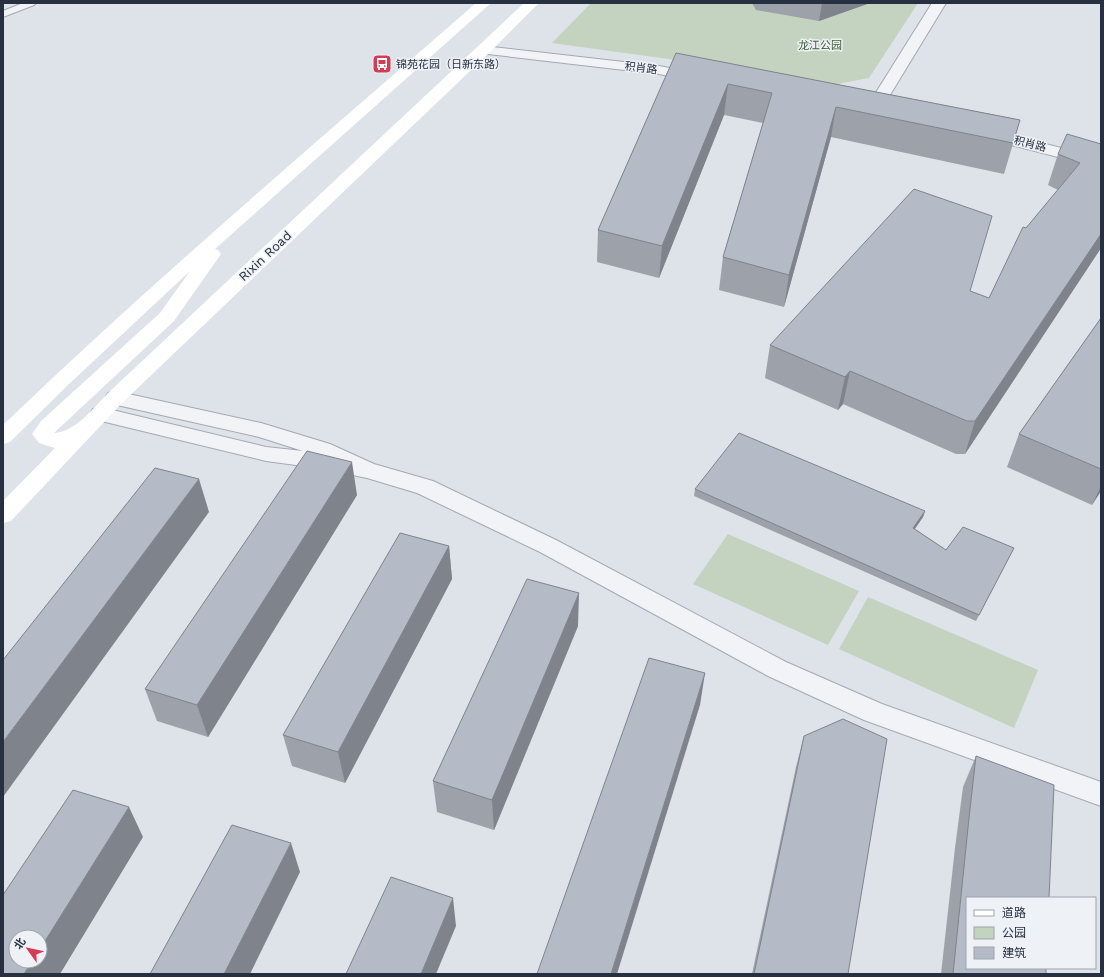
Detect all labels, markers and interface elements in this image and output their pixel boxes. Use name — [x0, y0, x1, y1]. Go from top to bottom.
park label: 龙江公园 — [798, 39, 842, 52]
bus stop icon: 锦苑花园（日新东路） — [371, 53, 393, 75]
place label: 锦苑花园（日新东路） — [396, 58, 506, 71]
street label: 积肖路 — [624, 60, 658, 76]
street label: 积肖路 — [1012, 134, 1048, 154]
street label: Rixin Road — [236, 228, 294, 284]
legend — [966, 897, 1096, 969]
text: 道路 — [1002, 906, 1026, 920]
text: 公园 — [1002, 926, 1026, 940]
north arrow — [8, 929, 48, 969]
text: 北 — [12, 936, 28, 952]
text: 建筑 — [1002, 946, 1026, 960]

